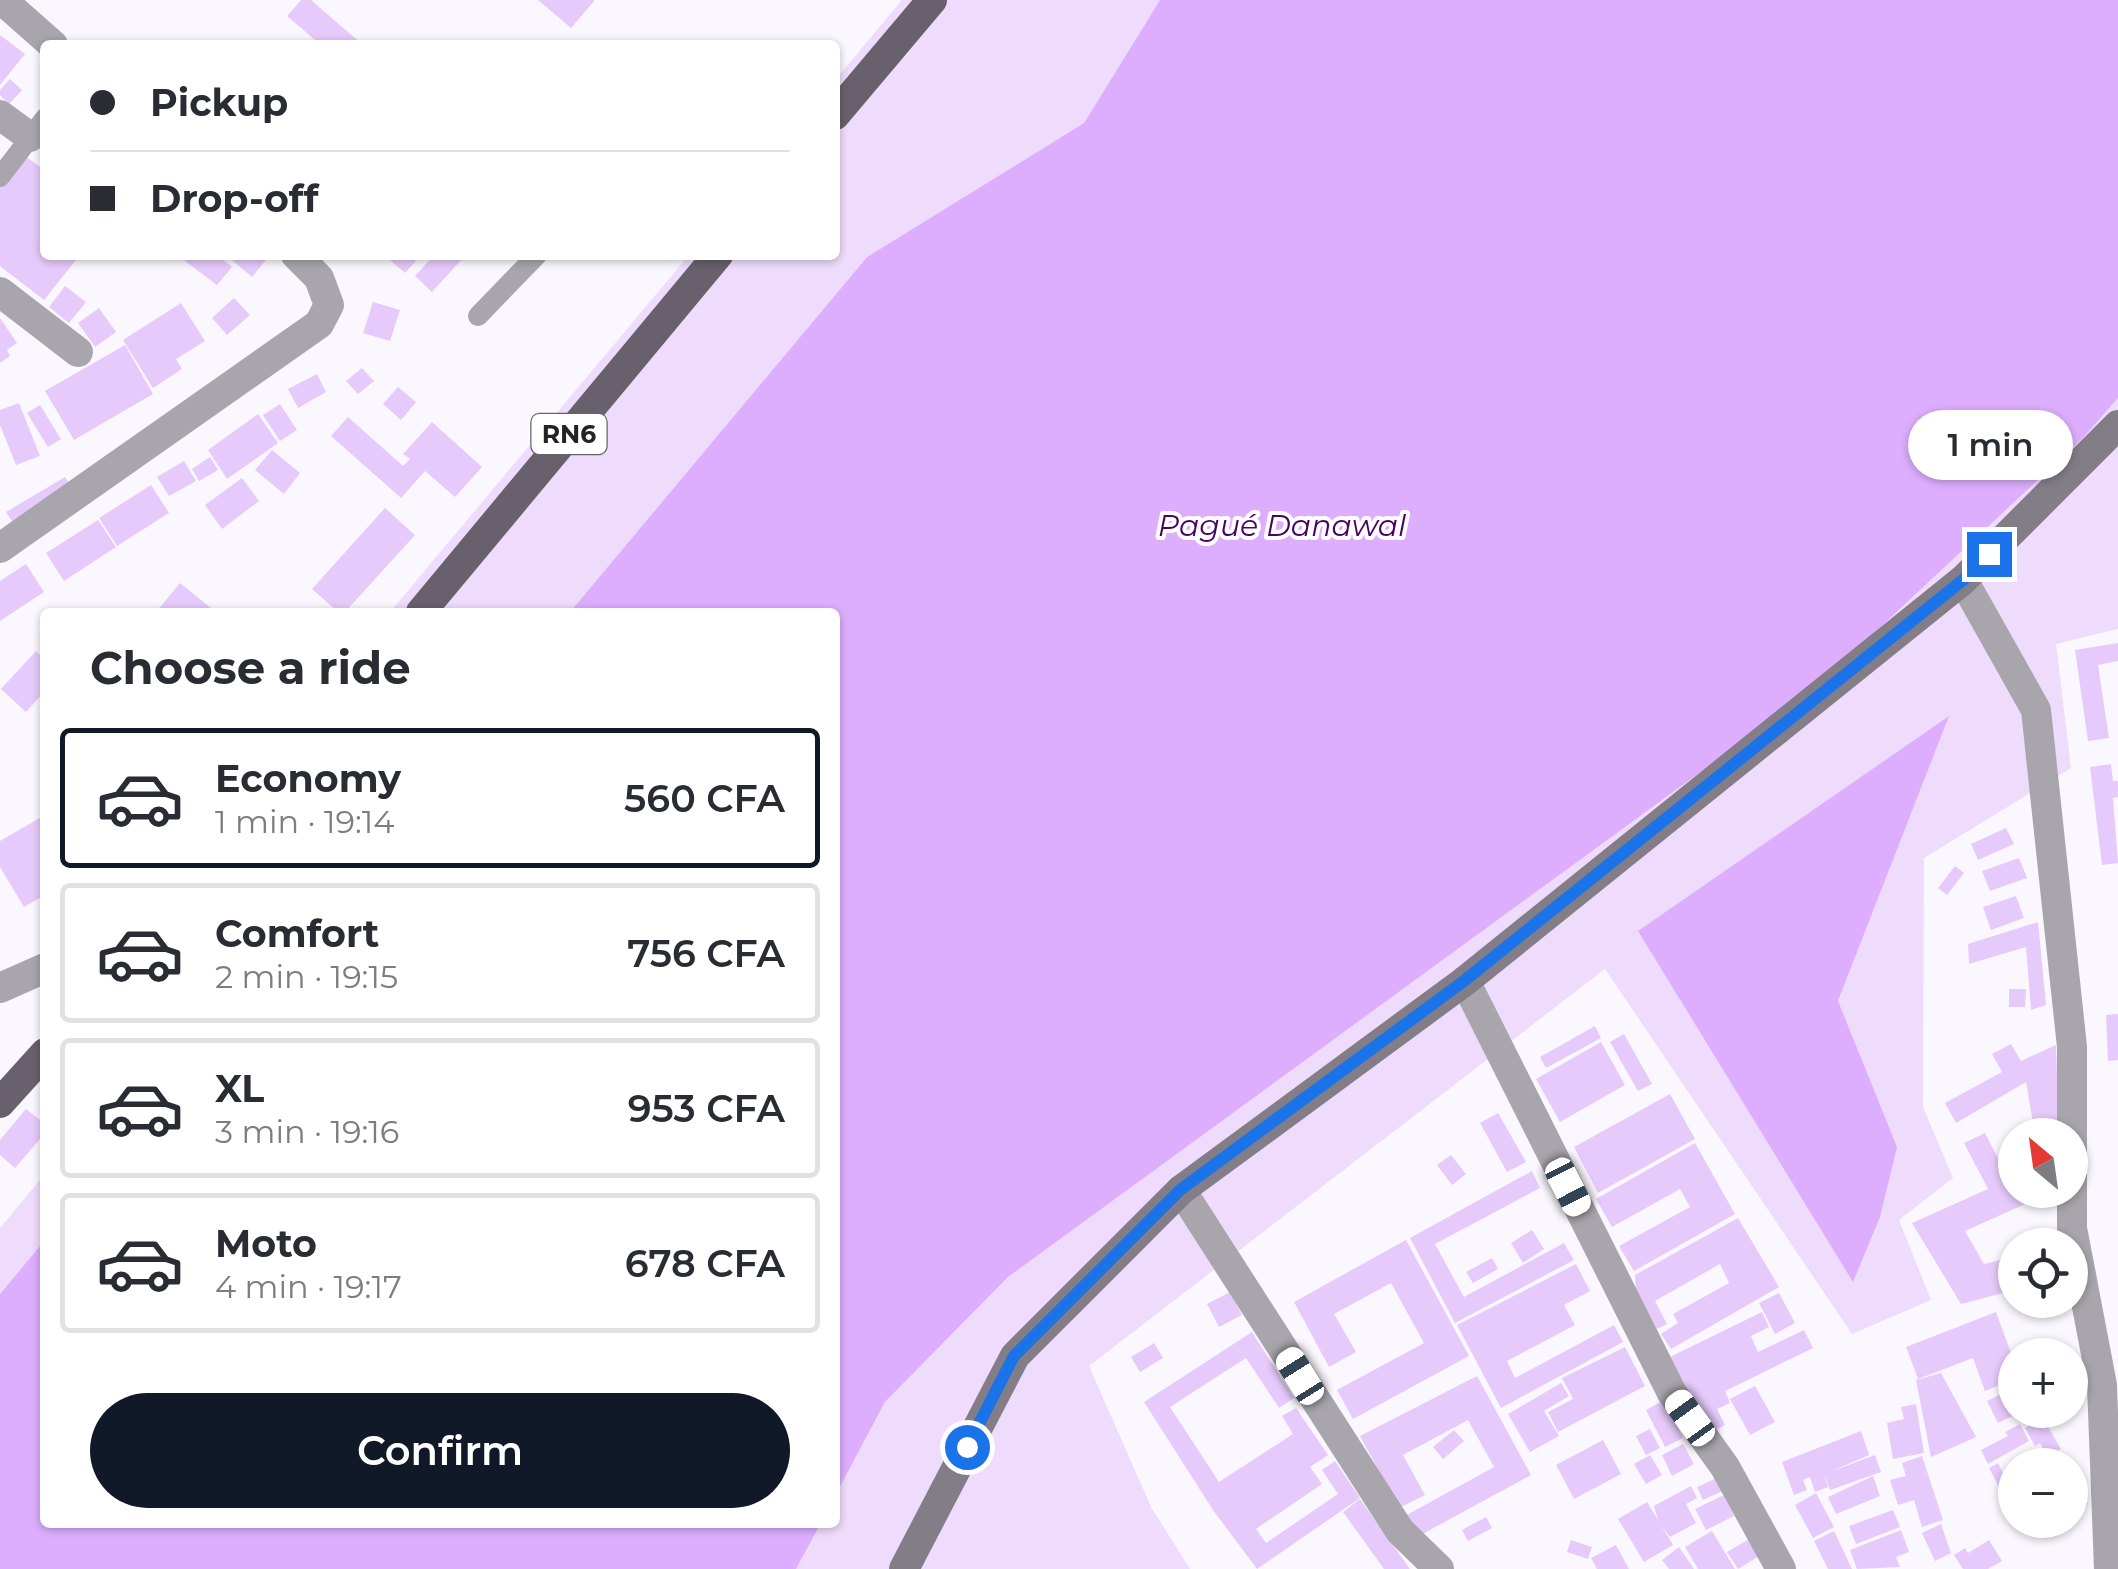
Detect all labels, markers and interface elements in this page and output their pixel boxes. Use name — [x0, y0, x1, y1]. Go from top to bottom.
text: Pickup — [150, 79, 288, 126]
text: Drop-off — [150, 175, 319, 222]
callout: 1 min — [1906, 409, 2072, 479]
road number: RN6 — [532, 414, 606, 454]
text: 1 min — [1948, 425, 2033, 464]
water label: Pagué Danawal — [1158, 507, 1406, 544]
route end — [1967, 532, 2012, 577]
text: Choose a ride — [90, 640, 411, 695]
icon: car — [95, 753, 185, 843]
text: Economy — [215, 755, 401, 802]
text: 560 CFA — [624, 775, 785, 822]
text: 1 min · 19:14 — [215, 802, 395, 841]
icon: car — [95, 908, 185, 998]
text: Comfort — [215, 910, 379, 957]
text: 756 CFA — [627, 930, 785, 977]
text: 2 min · 19:15 — [215, 957, 398, 996]
icon: car — [95, 1063, 185, 1153]
text: XL — [215, 1065, 264, 1112]
text: 953 CFA — [628, 1085, 785, 1132]
text: 3 min · 19:16 — [215, 1112, 399, 1151]
north arrow — [1998, 1118, 2088, 1208]
map controls — [1998, 1118, 2088, 1538]
car — [1541, 1153, 1595, 1221]
icon: car — [95, 1218, 185, 1308]
text: Moto — [215, 1220, 317, 1267]
button: locate — [1998, 1228, 2088, 1318]
text: 678 CFA — [625, 1240, 785, 1287]
text: 4 min · 19:17 — [215, 1267, 402, 1306]
button: + — [1998, 1338, 2088, 1428]
car — [1271, 1343, 1329, 1409]
car — [1660, 1385, 1720, 1451]
button: Confirm — [90, 1393, 790, 1508]
route start — [945, 1425, 990, 1470]
button: − — [1998, 1448, 2088, 1538]

